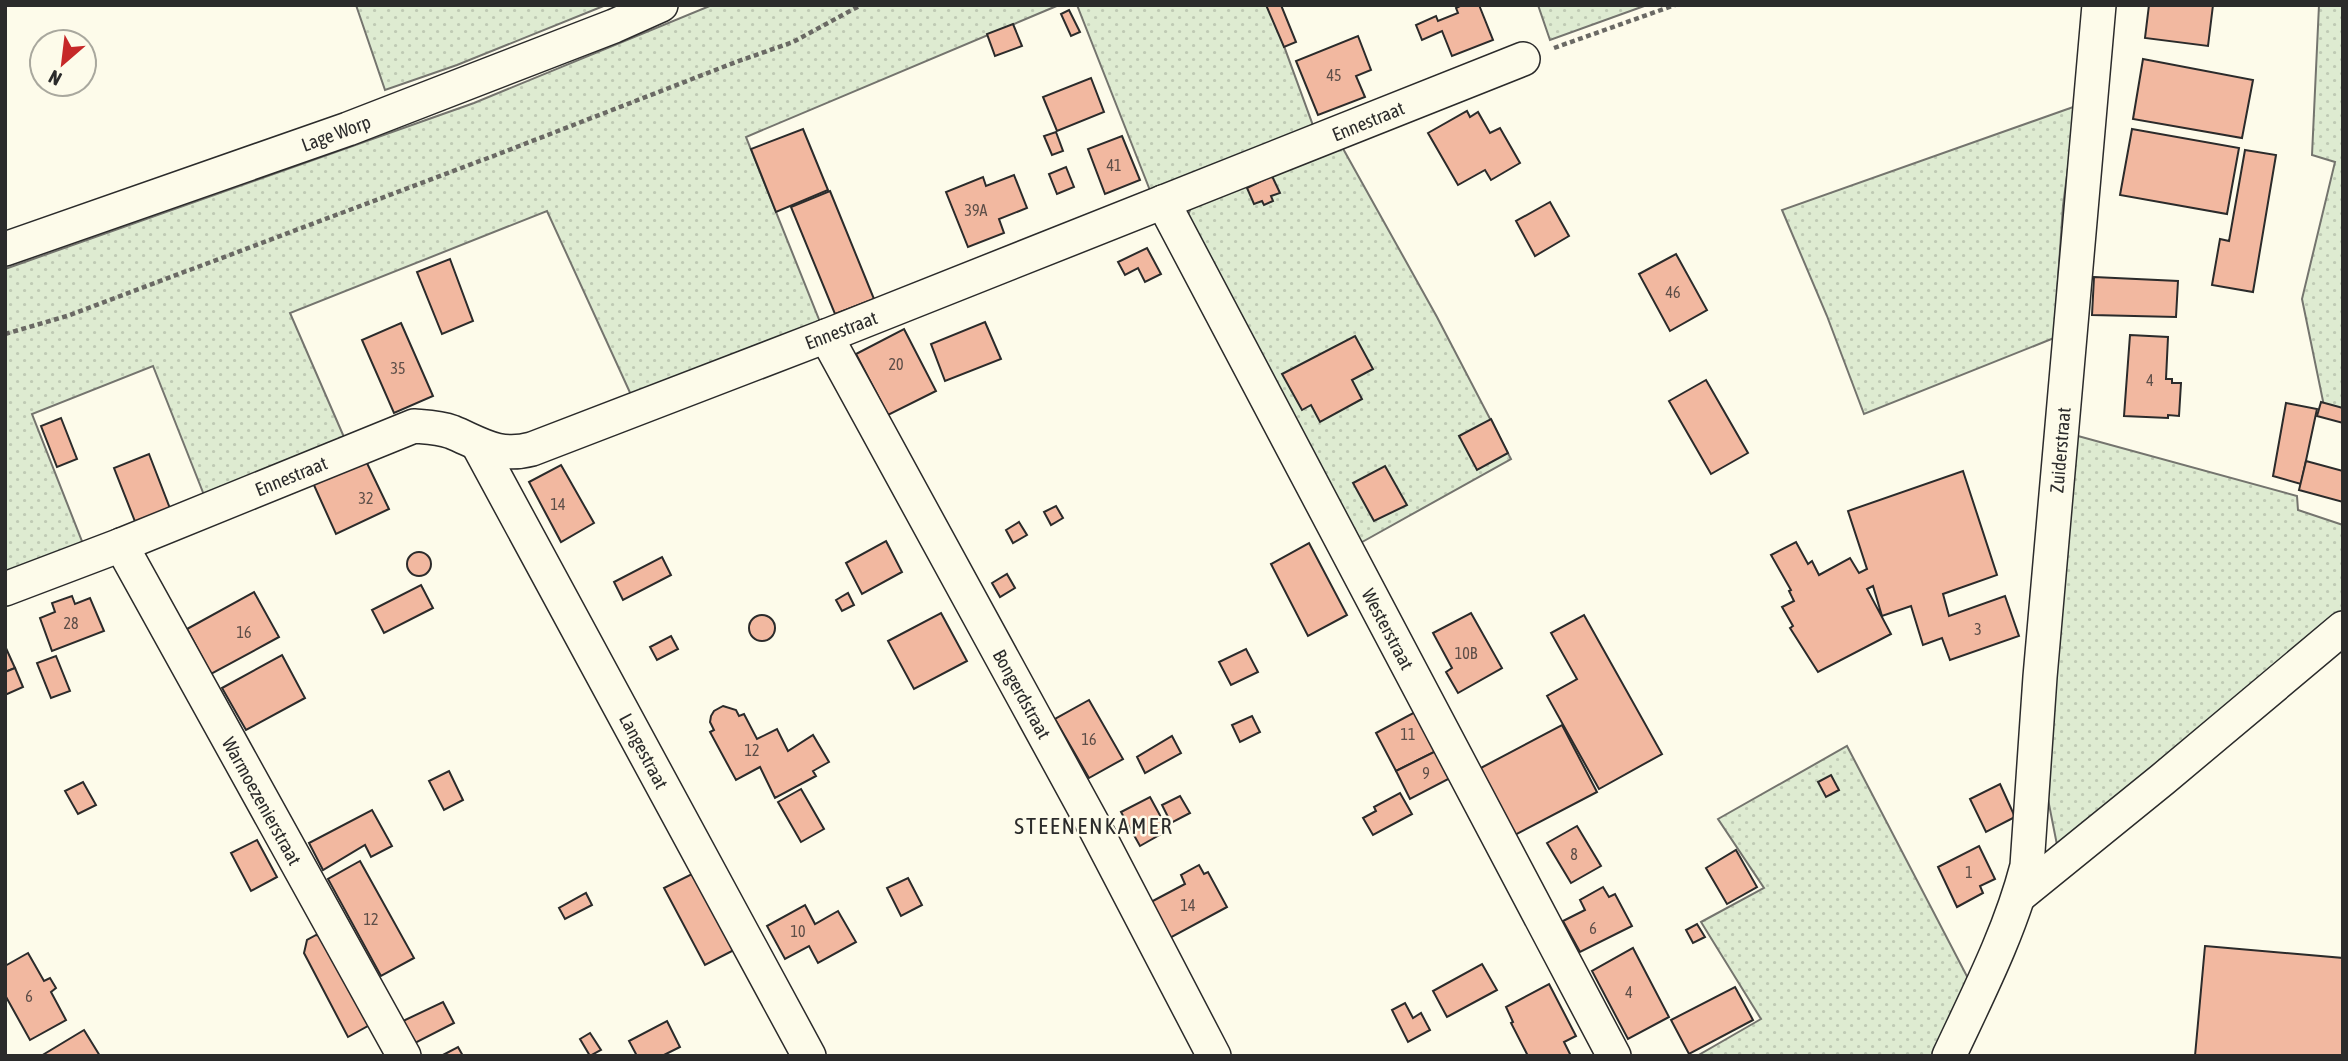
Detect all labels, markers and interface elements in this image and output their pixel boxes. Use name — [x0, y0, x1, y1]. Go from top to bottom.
north arrow — [28, 28, 98, 98]
text: N — [45, 66, 65, 90]
house number: 45 — [1326, 66, 1342, 84]
street label: Ennestraat — [1329, 97, 1407, 145]
street label: Lage Worp — [298, 110, 374, 156]
house number: 41 — [1106, 156, 1122, 174]
house number: 39A — [965, 201, 988, 219]
house number: 46 — [1665, 283, 1681, 301]
street label: Ennestraat — [802, 306, 880, 354]
house number: 20 — [888, 355, 904, 373]
house number: 35 — [390, 359, 406, 377]
house number: 4 — [2146, 371, 2154, 389]
street label: Zuiderstraat — [2045, 406, 2075, 494]
street label: Ennestraat — [252, 452, 330, 500]
house number: 32 — [358, 489, 374, 507]
house number: 14 — [550, 495, 566, 513]
street label: Westerstraat — [1357, 585, 1419, 673]
house number: 28 — [63, 614, 79, 632]
house number: 3 — [1974, 620, 1982, 638]
house number: 16 — [236, 623, 252, 641]
house number: 10B — [1455, 644, 1478, 662]
street label: Bongerdstraat — [988, 645, 1056, 743]
street label: Langestraat — [615, 709, 673, 793]
house number: 11 — [1400, 725, 1416, 743]
house number: 16 — [1081, 730, 1097, 748]
street label: Warmoezenierstraat — [218, 733, 306, 869]
house number: 12 — [744, 741, 760, 759]
house number: 9 — [1422, 764, 1430, 782]
district label: STEENENKAMER — [1014, 813, 1174, 839]
house number: 8 — [1570, 845, 1578, 863]
house number: 1 — [1965, 863, 1973, 881]
house number: 14 — [1180, 896, 1196, 914]
house number: 12 — [363, 910, 379, 928]
house number: 6 — [1589, 919, 1597, 937]
house number: 10 — [790, 922, 806, 940]
house number: 4 — [1625, 983, 1633, 1001]
house number: 6 — [25, 987, 33, 1005]

